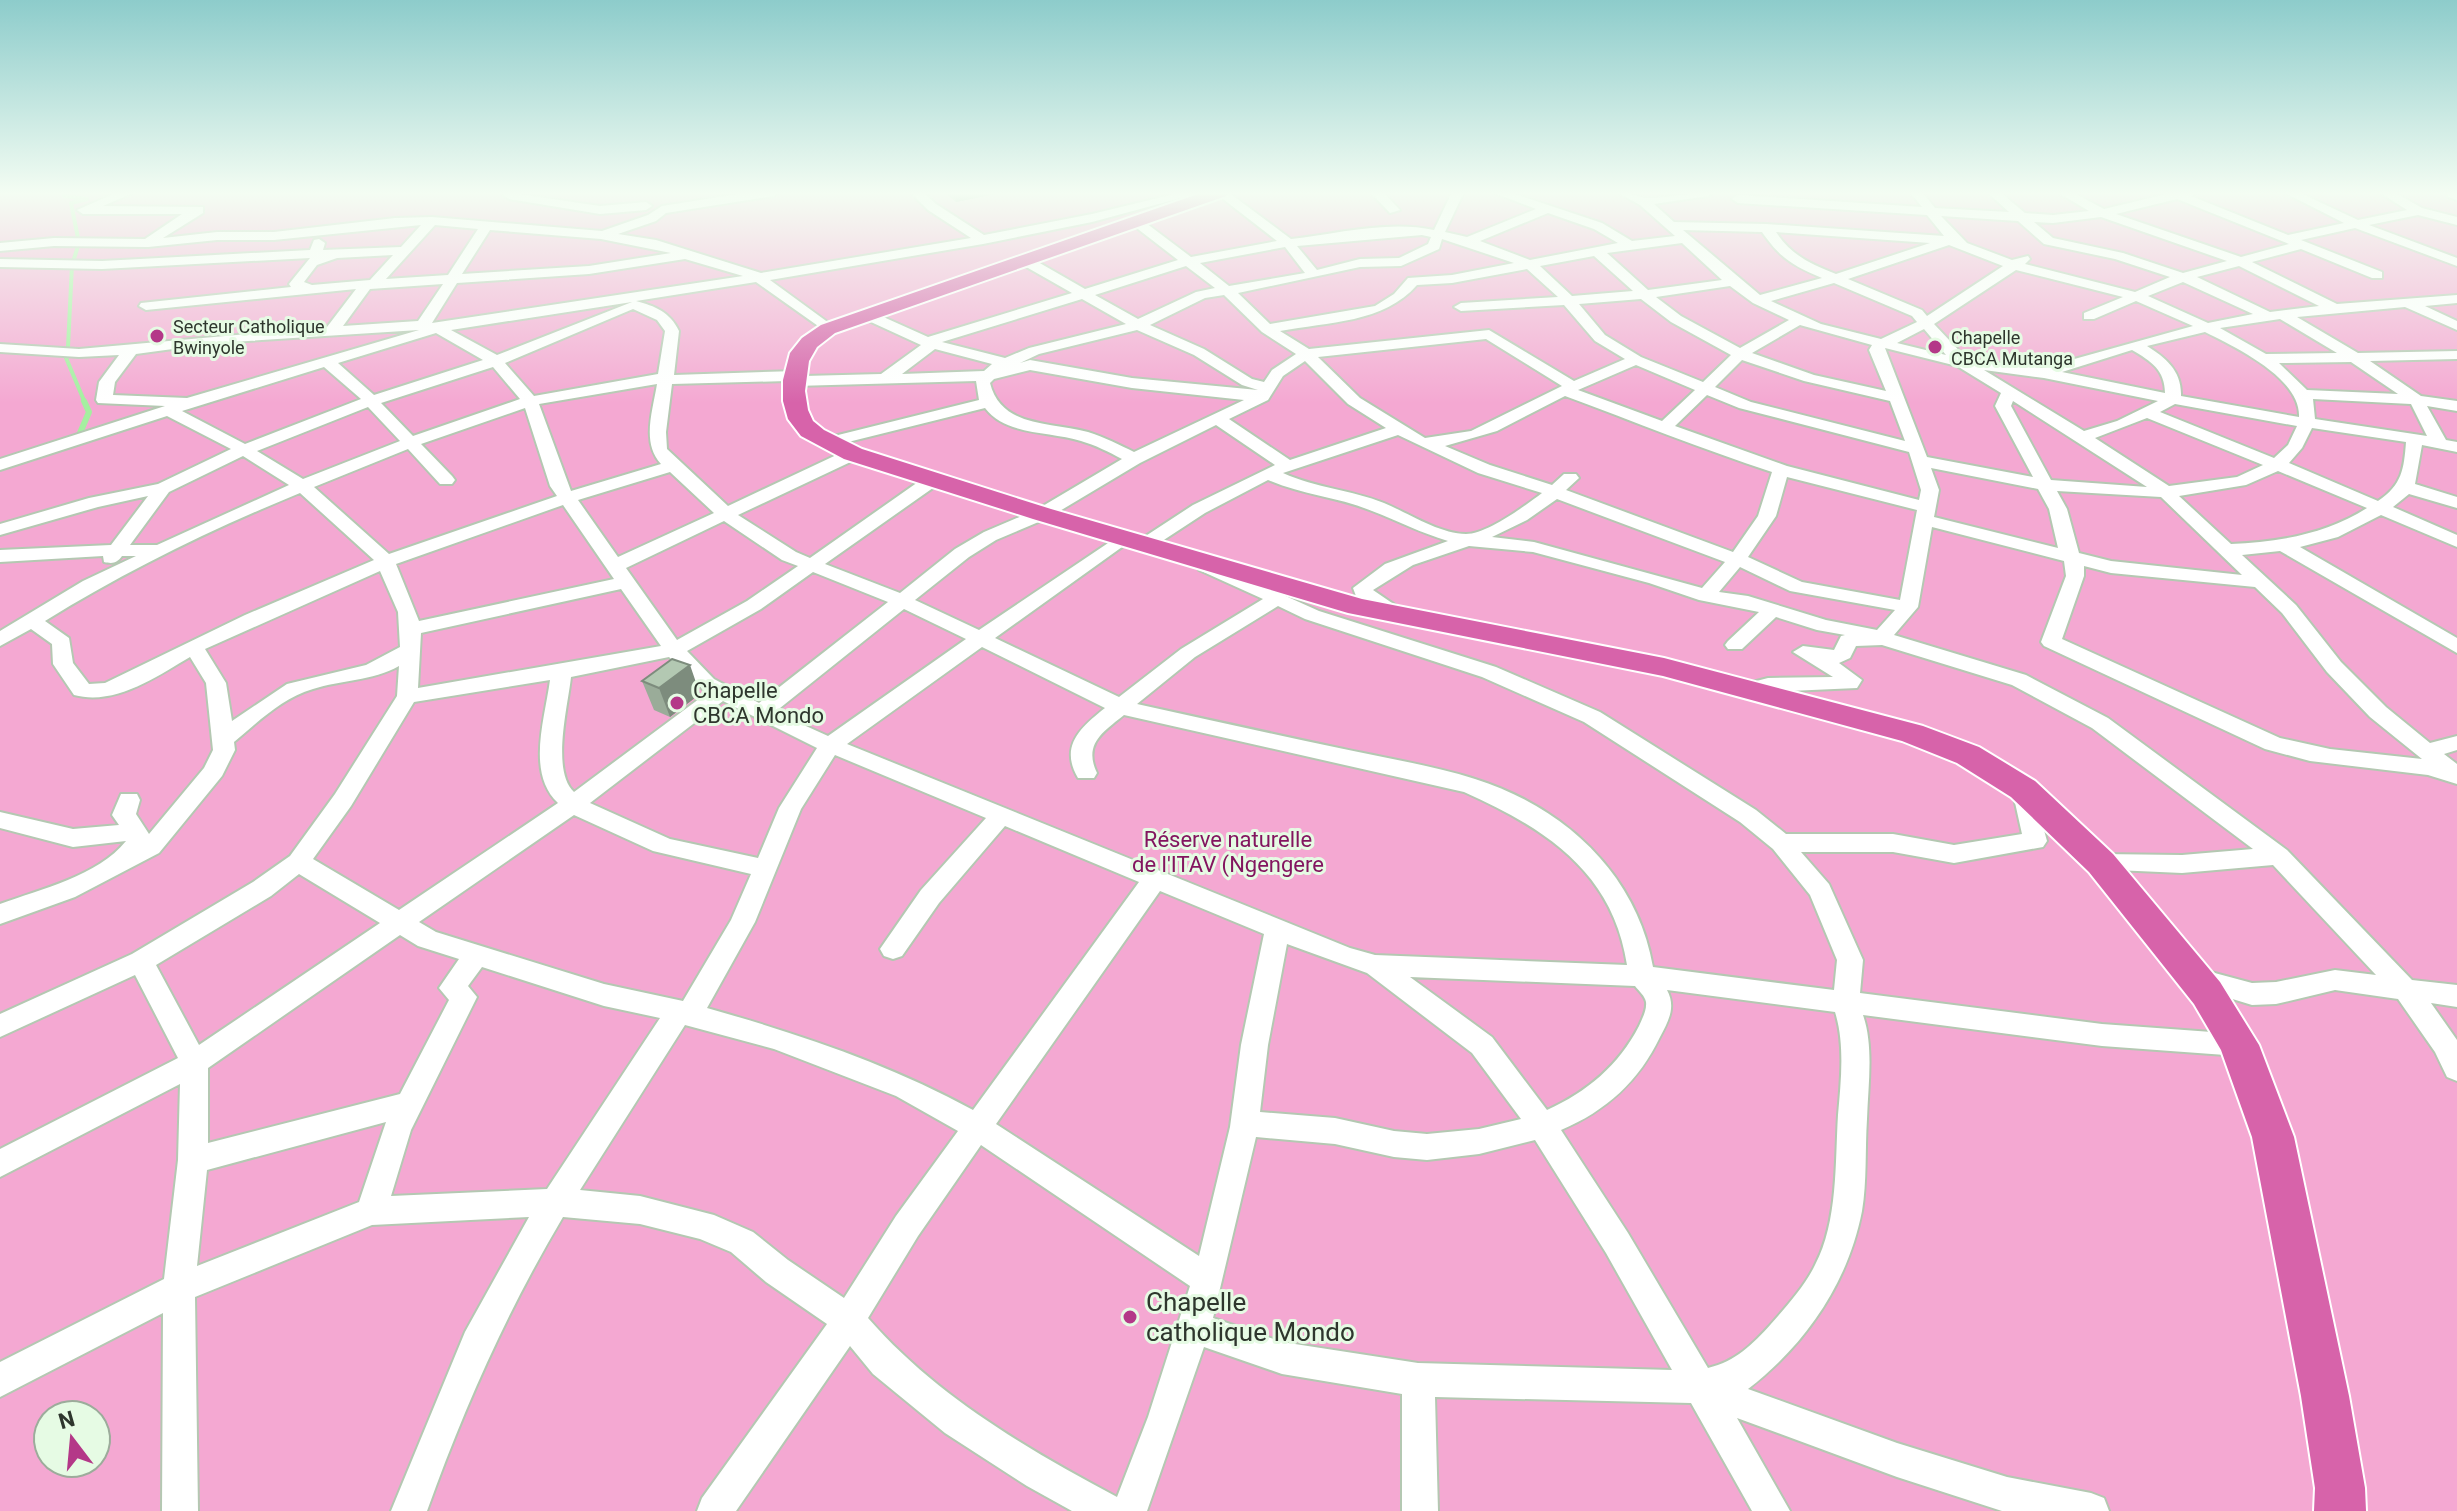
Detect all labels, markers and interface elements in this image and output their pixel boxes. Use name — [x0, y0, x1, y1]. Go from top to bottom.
place label: Secteur Catholique Bwinyole — [173, 316, 325, 358]
marker: Secteur Catholique Bwinyole — [148, 327, 166, 345]
place label: Chapelle CBCA Mutanga — [1951, 327, 2073, 369]
marker: Chapelle CBCA Mutanga — [1926, 338, 1944, 356]
place label: Chapelle CBCA Mondo — [693, 678, 824, 728]
marker: Chapelle CBCA Mondo — [668, 694, 686, 712]
park label: Réserve naturelle de l'ITAV (Ngengere — [1132, 827, 1324, 878]
place label: Chapelle catholique Mondo — [1146, 1287, 1355, 1347]
marker: Chapelle catholique Mondo — [1121, 1308, 1139, 1326]
north arrow — [32, 1399, 112, 1479]
text: N — [56, 1406, 78, 1434]

